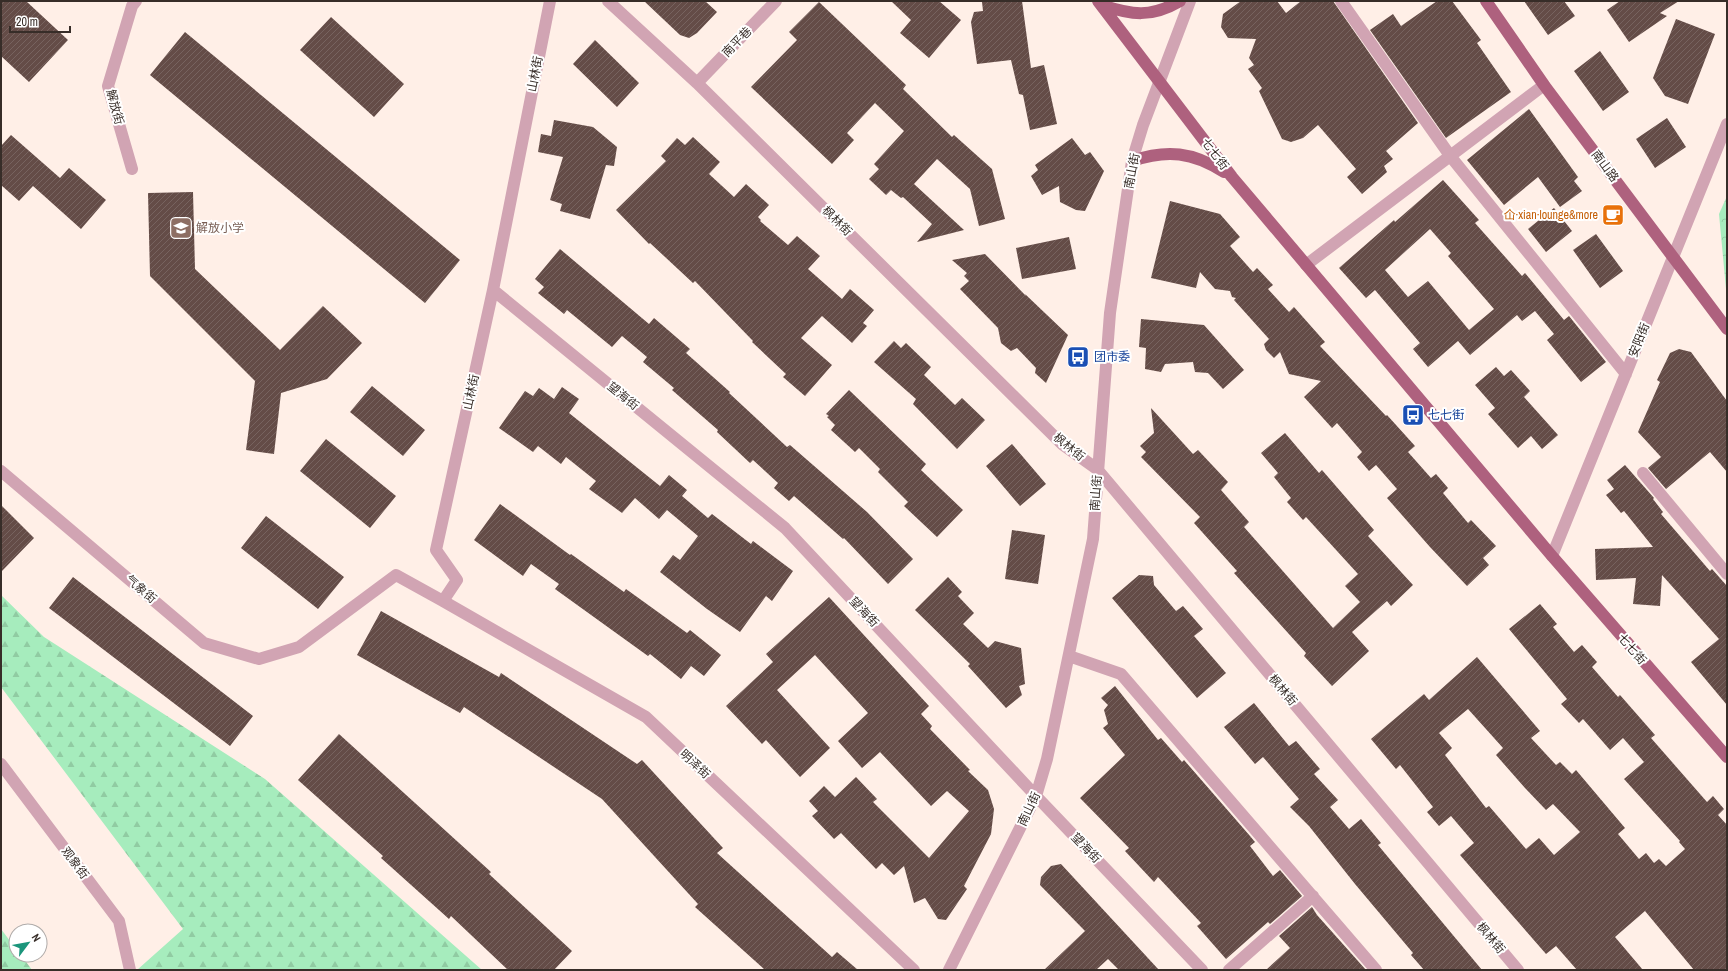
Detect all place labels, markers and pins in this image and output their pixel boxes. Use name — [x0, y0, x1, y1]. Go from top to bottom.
cafe icon: 仚·xian·lounge&more — [1600, 202, 1626, 228]
place label: 仚·xian·lounge&more — [1503, 207, 1598, 223]
school or university icon: 解放小学 — [168, 215, 194, 241]
place label: 解放小学 — [196, 220, 244, 236]
bus stop icon: 团市委 — [1065, 344, 1091, 370]
place label: 团市委 — [1094, 349, 1130, 365]
bus stop icon: 七七街 — [1400, 402, 1426, 428]
place label: 七七街 — [1428, 407, 1464, 423]

